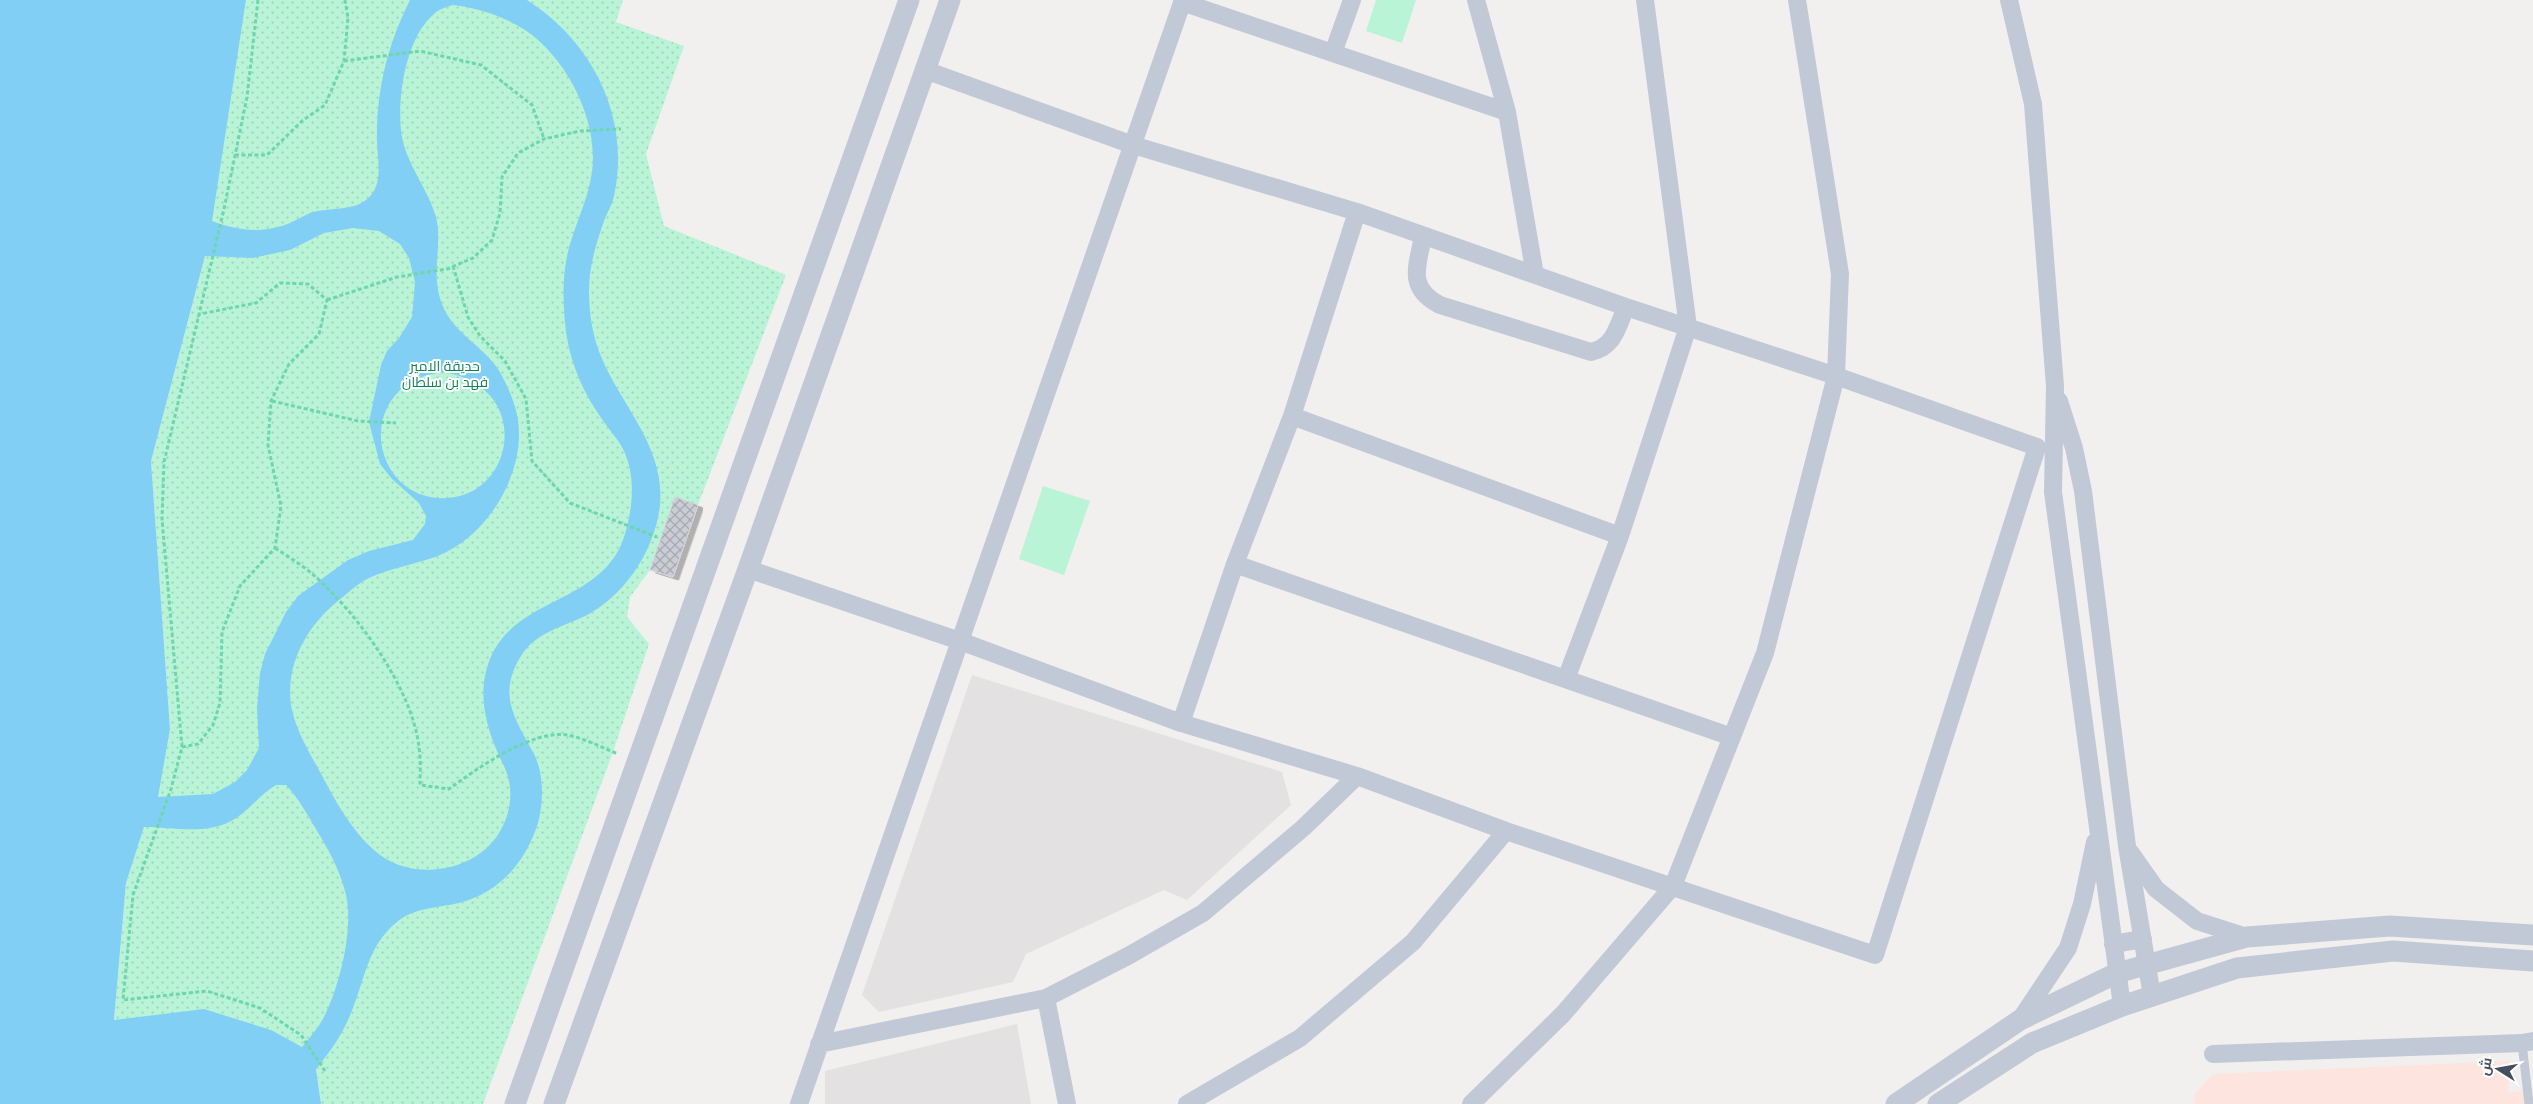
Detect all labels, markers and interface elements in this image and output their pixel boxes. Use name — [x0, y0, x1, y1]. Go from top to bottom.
park label: حديقة الامير فهد بن سلطان — [402, 356, 488, 391]
north arrow — [2473, 1044, 2523, 1094]
text: ش — [2474, 1056, 2496, 1077]

